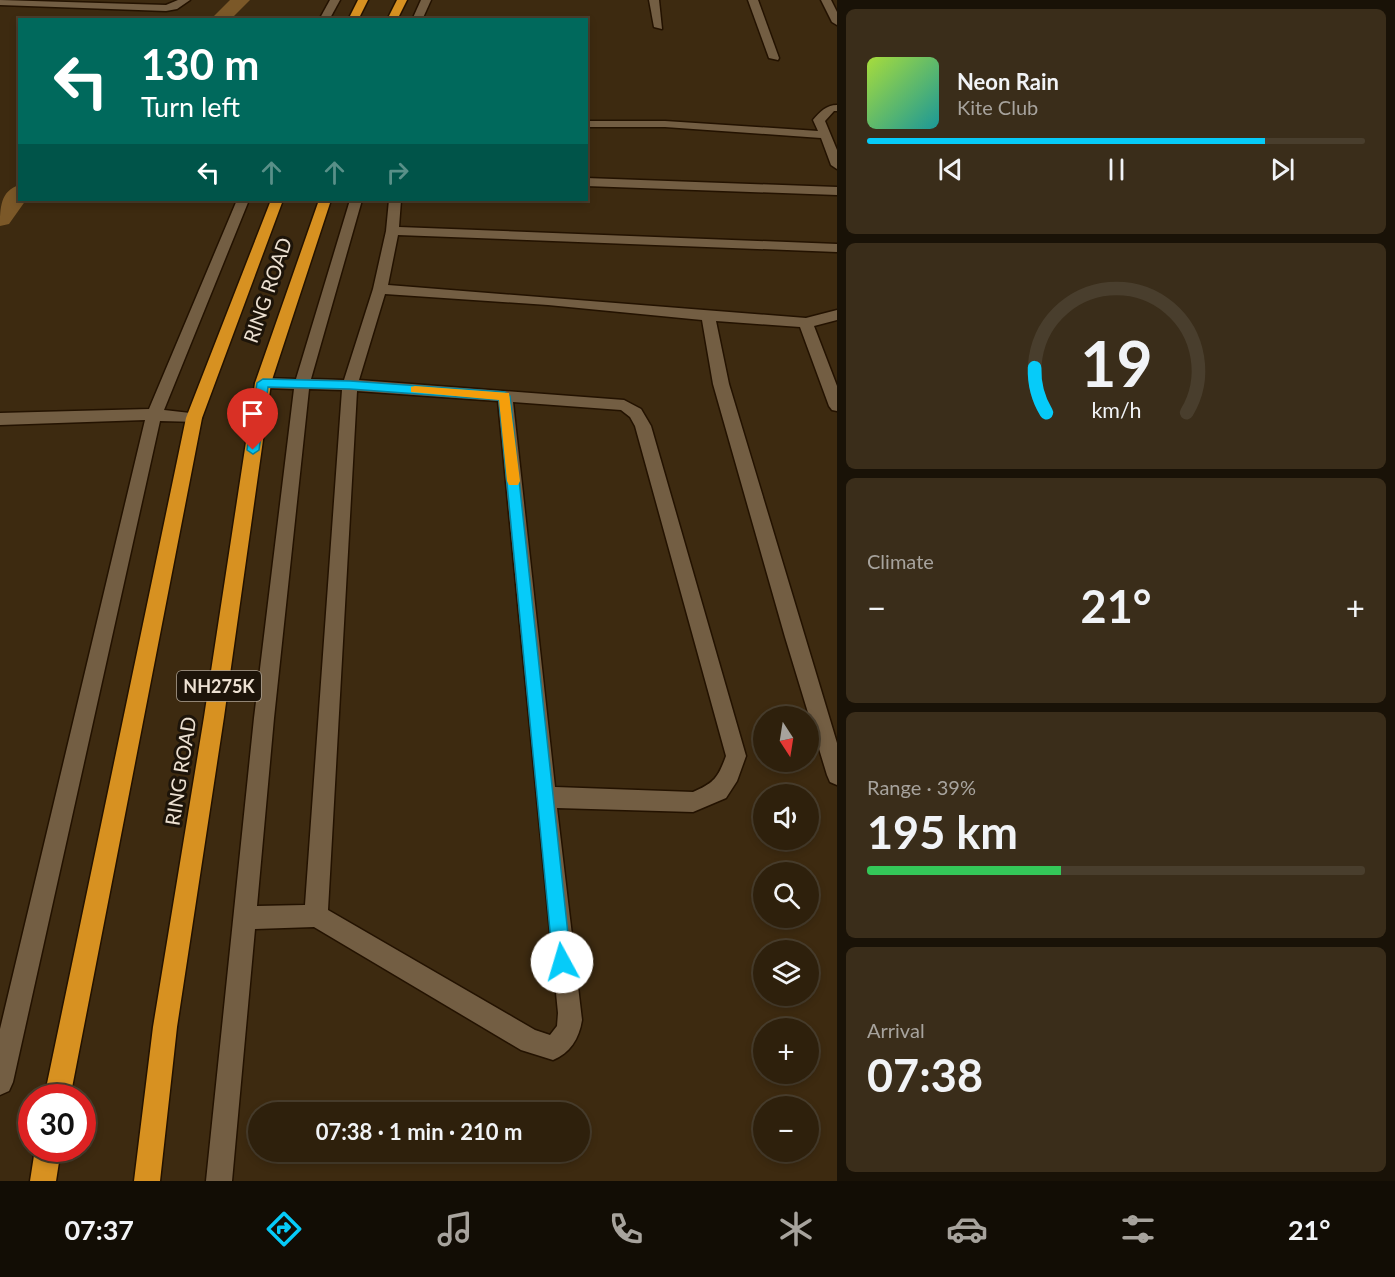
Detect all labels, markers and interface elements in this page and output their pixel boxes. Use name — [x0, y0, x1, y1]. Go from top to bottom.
text: 130 m — [141, 39, 259, 89]
icon: left — [42, 42, 120, 120]
text: Neon Rain — [957, 68, 1059, 95]
text: Turn left — [141, 90, 240, 123]
text: Kite Club — [957, 95, 1038, 119]
icon: previous — [934, 153, 967, 186]
icon: pause — [1100, 153, 1133, 186]
icon: next — [1266, 153, 1299, 186]
icon: left — [192, 156, 225, 189]
icon: ahead — [255, 156, 288, 189]
icon: ahead — [318, 156, 351, 189]
icon: right — [381, 156, 414, 189]
street label: RING ROAD — [238, 234, 296, 346]
text: 19 — [1080, 325, 1152, 400]
pin — [227, 388, 278, 450]
icon: arrive — [236, 397, 269, 430]
text: km/h — [1091, 398, 1141, 424]
text: Climate — [867, 549, 934, 573]
text: 21° — [1081, 579, 1151, 633]
text: − — [867, 587, 886, 627]
text: + — [1346, 587, 1365, 627]
road number: NH275K — [177, 671, 261, 701]
north arrow — [753, 706, 819, 772]
map controls — [753, 706, 819, 1162]
street label: RING ROAD — [160, 715, 200, 827]
text: Range · 39% — [867, 775, 976, 799]
button: sound — [753, 784, 819, 850]
text: 195 km — [867, 805, 1018, 859]
button: search — [753, 862, 819, 928]
position arrow — [530, 930, 594, 994]
button: layers — [753, 940, 819, 1006]
button: + — [753, 1018, 819, 1084]
text: Arrival — [867, 1018, 925, 1042]
text: 07:38 — [867, 1048, 983, 1102]
speed limit sign: 30 — [18, 1084, 96, 1162]
button: − — [753, 1096, 819, 1162]
text: 07:38 · 1 min · 210 m — [316, 1118, 522, 1145]
icon: directions — [263, 1208, 305, 1250]
icon: music — [434, 1208, 476, 1250]
icon: phone — [605, 1208, 647, 1250]
icon: climate — [775, 1208, 817, 1250]
icon: car — [946, 1208, 988, 1250]
icon: filters — [1117, 1208, 1159, 1250]
text: 07:37 — [64, 1213, 134, 1246]
text: 21° — [1288, 1213, 1330, 1246]

